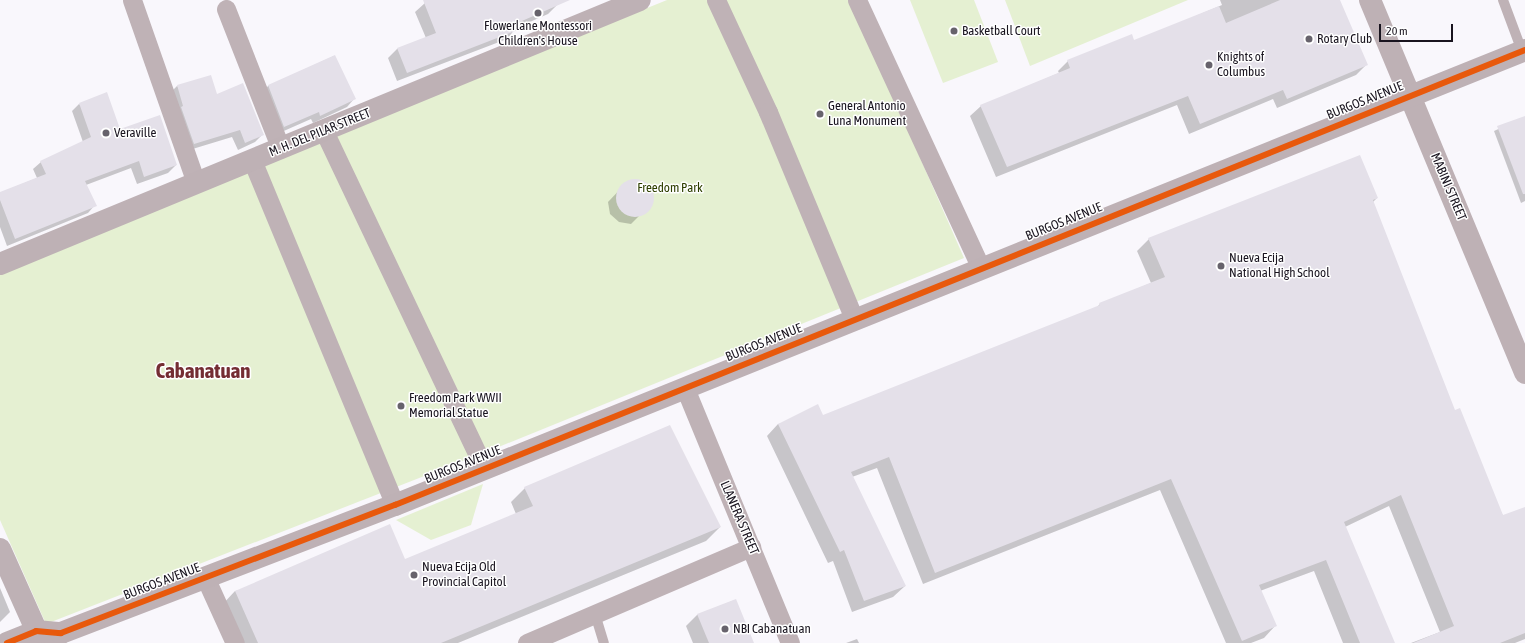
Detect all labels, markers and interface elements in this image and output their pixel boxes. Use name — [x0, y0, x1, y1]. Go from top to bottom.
marker: Flowerlane Montessori Children's House — [533, 8, 543, 18]
scale bar — [1381, 16, 1455, 42]
place label: Flowerlane Montessori Children's House — [484, 19, 592, 50]
place label: Basketball Court — [962, 23, 1040, 39]
text: 20 m — [1386, 24, 1408, 38]
marker: Basketball Court — [949, 26, 959, 36]
place label: Rotary Club — [1317, 31, 1372, 47]
marker: Rotary Club — [1304, 34, 1314, 44]
place label: Knights of Columbus — [1217, 50, 1265, 81]
marker: Knights of Columbus — [1204, 60, 1214, 70]
street label: BURGOS AVENUE — [1325, 79, 1405, 123]
place label: General Antonio Luna Monument — [828, 99, 906, 130]
street label: M. H. DEL PILAR STREET — [267, 106, 373, 160]
marker: General Antonio Luna Monument — [815, 109, 825, 119]
place label: Veraville — [114, 125, 157, 141]
marker: Veraville — [101, 128, 111, 138]
street label: MABINI STREET — [1427, 151, 1469, 223]
park label: Freedom Park — [637, 180, 703, 196]
street label: BURGOS AVENUE — [1024, 200, 1104, 244]
place label: Nueva Ecija National High School — [1229, 251, 1330, 282]
marker: Nueva Ecija National High School — [1216, 261, 1226, 271]
street label: BURGOS AVENUE — [724, 321, 804, 365]
district label: Cabanatuan — [155, 357, 251, 383]
place label: Freedom Park WWII Memorial Statue — [409, 391, 502, 422]
marker: Freedom Park WWII Memorial Statue — [396, 401, 406, 411]
street label: BURGOS AVENUE — [423, 443, 503, 487]
street label: LLANERA STREET — [716, 479, 762, 557]
street label: BURGOS AVENUE — [121, 560, 203, 604]
place label: Nueva Ecija Old Provincial Capitol — [422, 560, 506, 591]
marker: Nueva Ecija Old Provincial Capitol — [409, 570, 419, 580]
place label: NBI Cabanatuan — [733, 621, 811, 637]
marker: NBI Cabanatuan — [720, 624, 730, 634]

